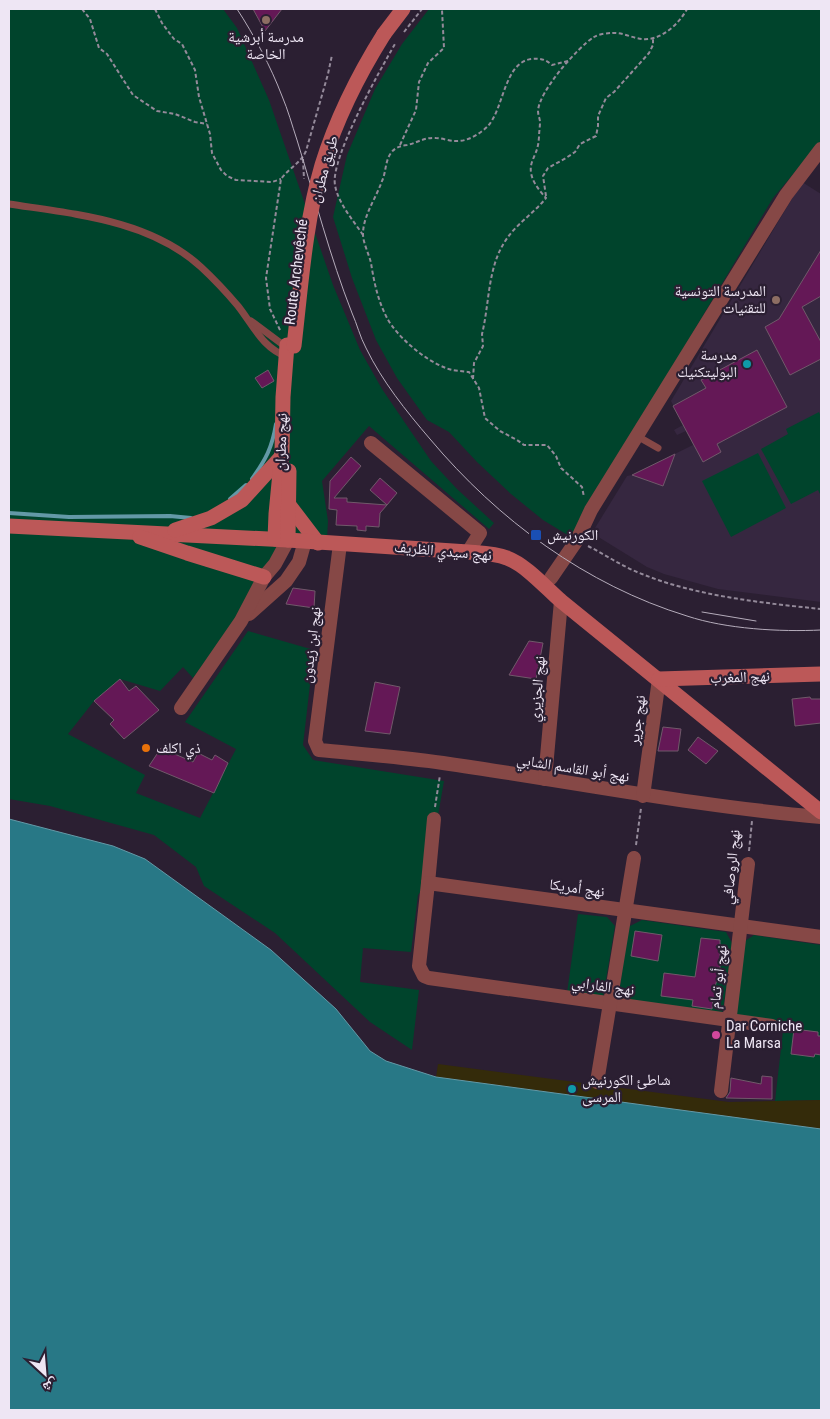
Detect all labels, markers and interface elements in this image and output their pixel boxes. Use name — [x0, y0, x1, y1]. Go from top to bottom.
marker: مدرسة أبرشية الخاصة — [260, 14, 272, 26]
place label: مدرسة أبرشية الخاصة — [228, 28, 304, 63]
street label: طريق مطران — [306, 133, 343, 205]
street label: Route Archevêché — [281, 218, 311, 326]
place label: المدرسة التونسية للتقنيات — [675, 282, 766, 317]
marker: المدرسة التونسية للتقنيات — [770, 294, 782, 306]
place label: مدرسة البوليتكنيك — [677, 346, 737, 381]
marker: مدرسة البوليتكنيك — [741, 358, 753, 370]
street label: نهج مطران — [271, 413, 292, 471]
place label: الكورنيش — [547, 526, 598, 545]
marker: الكورنيش — [529, 528, 543, 542]
street label: نهج سيدي الظريف — [393, 538, 493, 567]
street label: نهج ابن زيدون — [297, 606, 326, 684]
street label: نهج الجزيري — [525, 655, 552, 723]
street label: نهج المغرب — [710, 667, 770, 688]
street label: نهج جرير — [624, 694, 650, 747]
place label: ذي اكلف — [156, 739, 201, 760]
marker: ذي اكلف — [140, 742, 152, 754]
street label: نهج أبو القاسم الشابي — [515, 750, 631, 789]
street label: نهج الروصافي — [718, 829, 747, 906]
street label: نهج أمريكا — [548, 875, 606, 902]
street label: نهج أبو تمام — [705, 944, 732, 1010]
street label: نهج الفارابي — [570, 973, 636, 1002]
place label: Dar Corniche La Marsa — [726, 1017, 802, 1052]
marker: Dar Corniche La Marsa — [710, 1029, 722, 1041]
place label: شاطئ الكورنيش المرسى — [582, 1071, 671, 1107]
marker: شاطئ الكورنيش المرسى — [566, 1083, 578, 1095]
north arrow — [20, 1349, 70, 1399]
text: ش — [40, 1374, 61, 1396]

